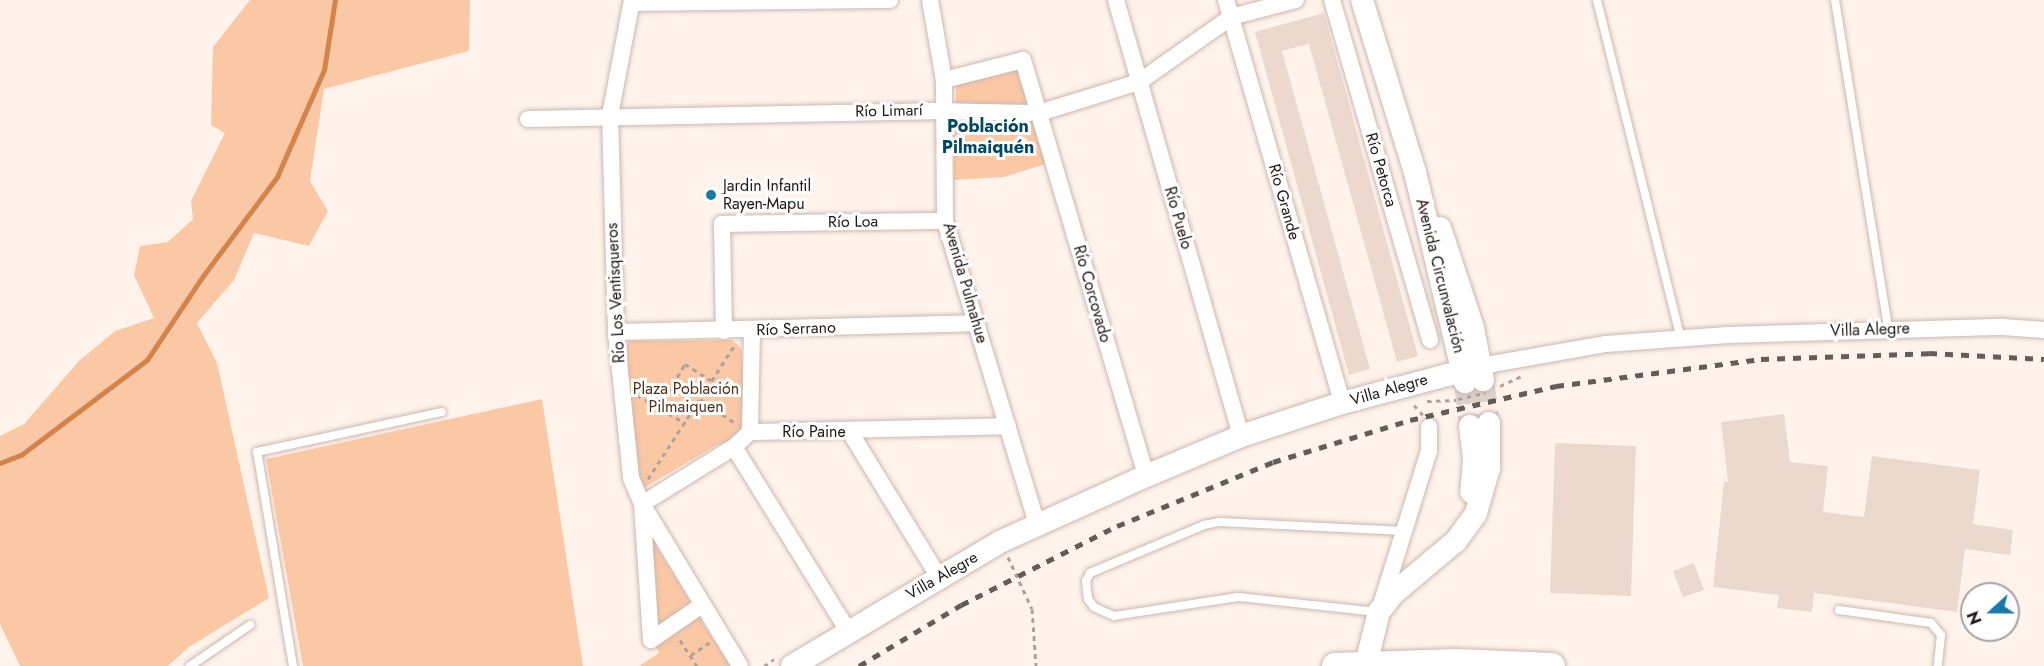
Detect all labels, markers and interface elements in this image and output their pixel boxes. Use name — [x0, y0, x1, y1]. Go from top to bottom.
street label: Río Limarí — [855, 101, 923, 121]
district label: Población Pilmaiquén — [942, 116, 1034, 158]
street label: Río Petorca — [1361, 131, 1401, 209]
street label: Río Grande — [1264, 162, 1304, 242]
place label: Jardin Infantil Rayen-Mapu — [723, 176, 811, 214]
street label: Río Puelo — [1160, 185, 1196, 251]
marker: Jardin Infantil Rayen-Mapu — [704, 188, 718, 202]
street label: Avenida Circunvalación — [1411, 197, 1469, 355]
street label: Río Loa — [828, 212, 878, 232]
street label: Avenida Pulmahue — [939, 220, 991, 346]
street label: Río Los Ventisqueros — [603, 222, 629, 364]
street label: Río Corcovado — [1069, 243, 1115, 345]
street label: Río Serrano — [756, 318, 836, 340]
street label: Villa Alegre — [1830, 319, 1910, 341]
street label: Villa Alegre — [1348, 370, 1430, 410]
park label: Plaza Población Pilmaiquen — [633, 379, 739, 417]
street label: Río Paine — [782, 422, 846, 442]
street label: Villa Alegre — [903, 548, 981, 604]
north arrow — [1960, 582, 2020, 642]
text: N — [1962, 608, 1988, 628]

